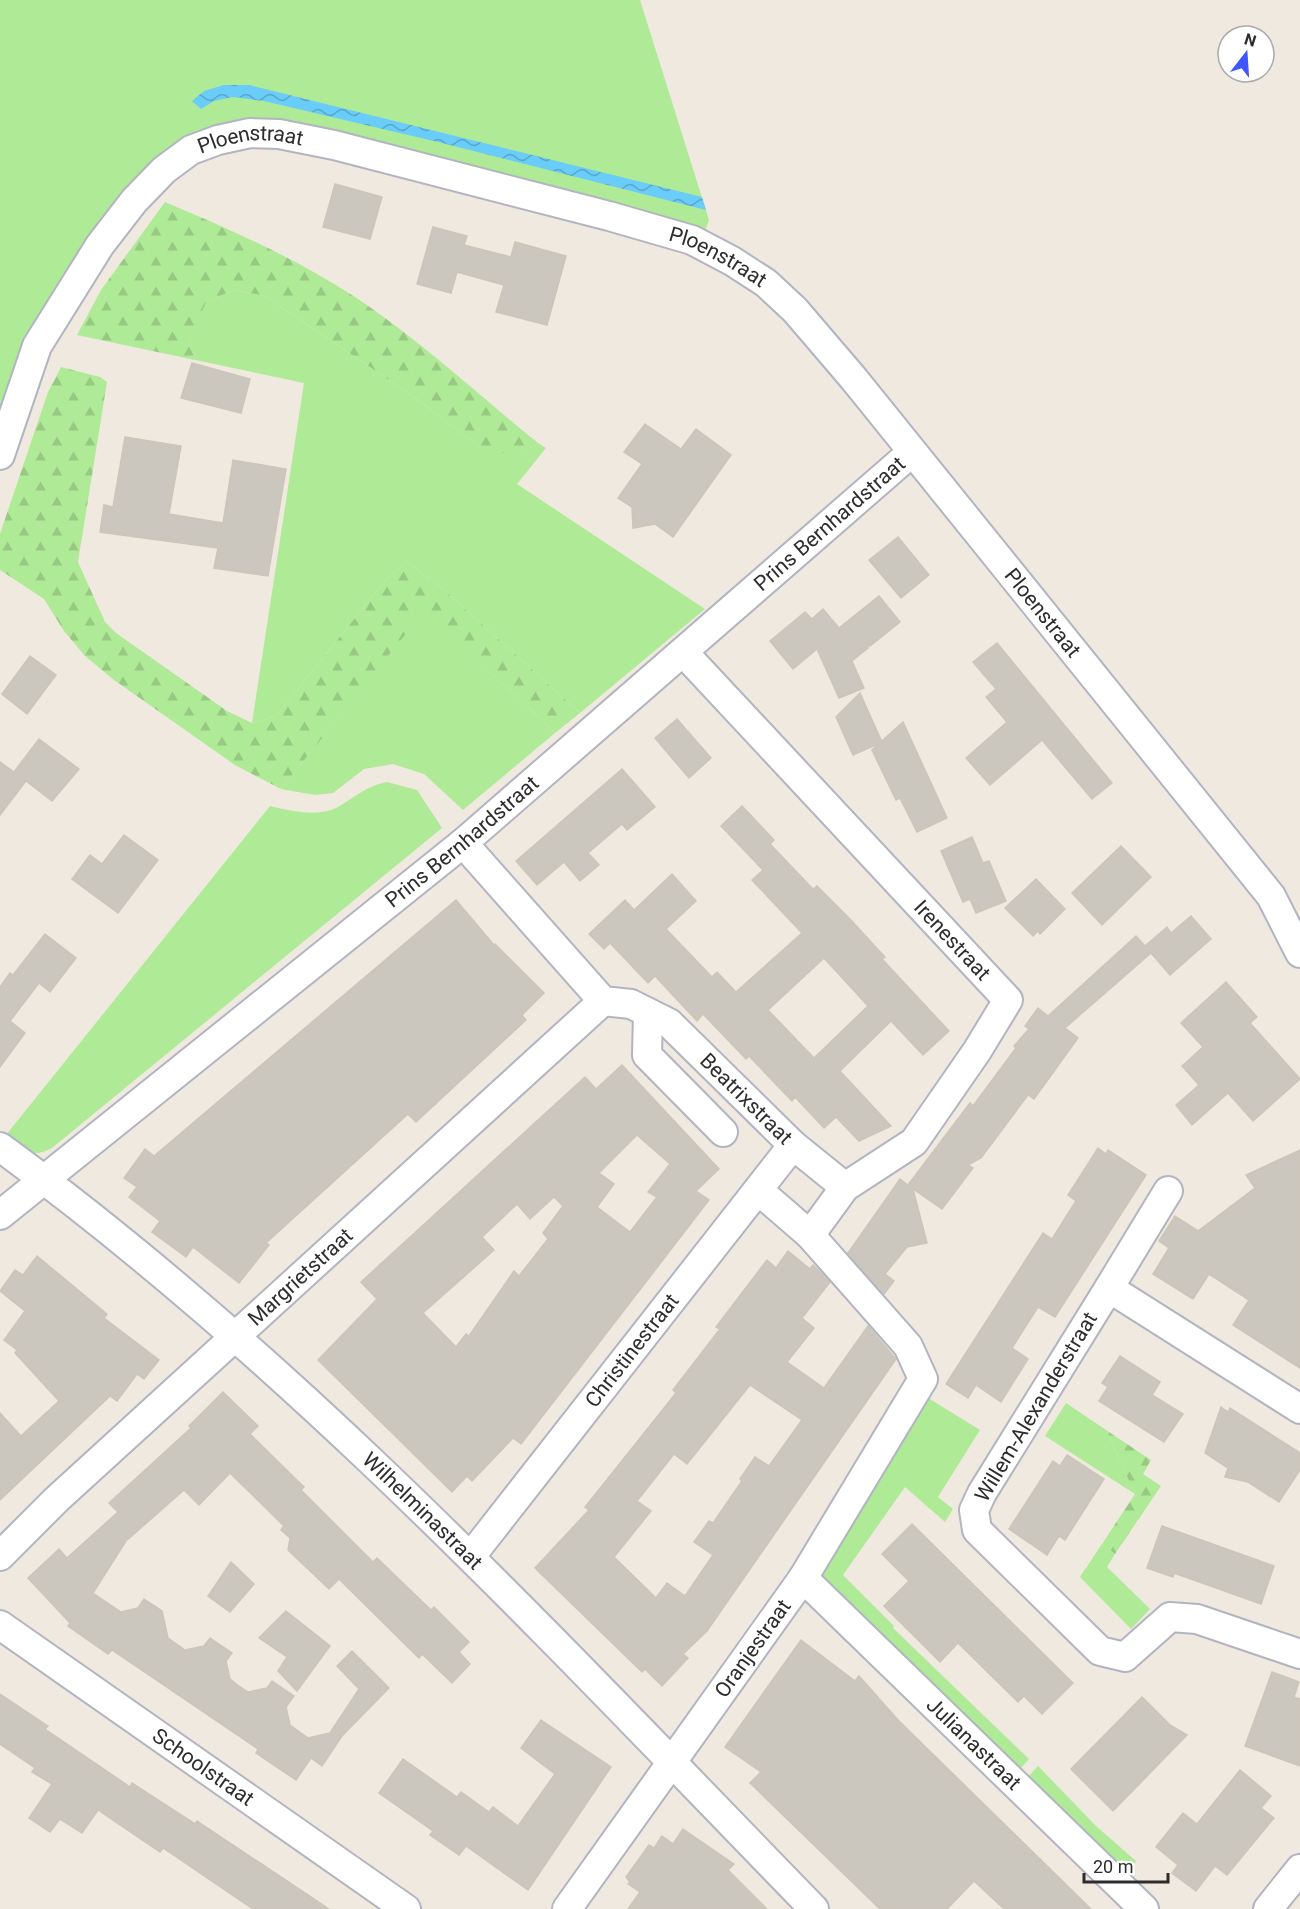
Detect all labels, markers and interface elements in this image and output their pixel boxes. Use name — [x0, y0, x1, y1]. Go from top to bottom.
north arrow — [1216, 24, 1276, 84]
text: N — [1242, 29, 1258, 51]
street label: Ploenstraat — [194, 121, 306, 159]
street label: Ploenstraat — [666, 222, 771, 292]
street label: Prins Bernhardstraat — [749, 452, 910, 596]
street label: Ploenstraat — [1000, 563, 1086, 662]
street label: Prins Bernhardstraat — [381, 771, 543, 912]
street label: Irenestraat — [909, 895, 995, 985]
street label: Beatrixstraat — [695, 1049, 797, 1149]
street label: Margrietstraat — [243, 1223, 358, 1331]
street label: Christinestraat — [580, 1289, 684, 1412]
street label: Willem-Alexanderstraat — [970, 1308, 1102, 1506]
street label: Wilhelminastraat — [358, 1447, 487, 1574]
street label: Oranjestraat — [710, 1595, 796, 1702]
street label: Julianastraat — [922, 1693, 1026, 1795]
street label: Schoolstraat — [148, 1723, 259, 1811]
scale bar — [1084, 1846, 1168, 1884]
text: 20 m — [1093, 1856, 1133, 1877]

